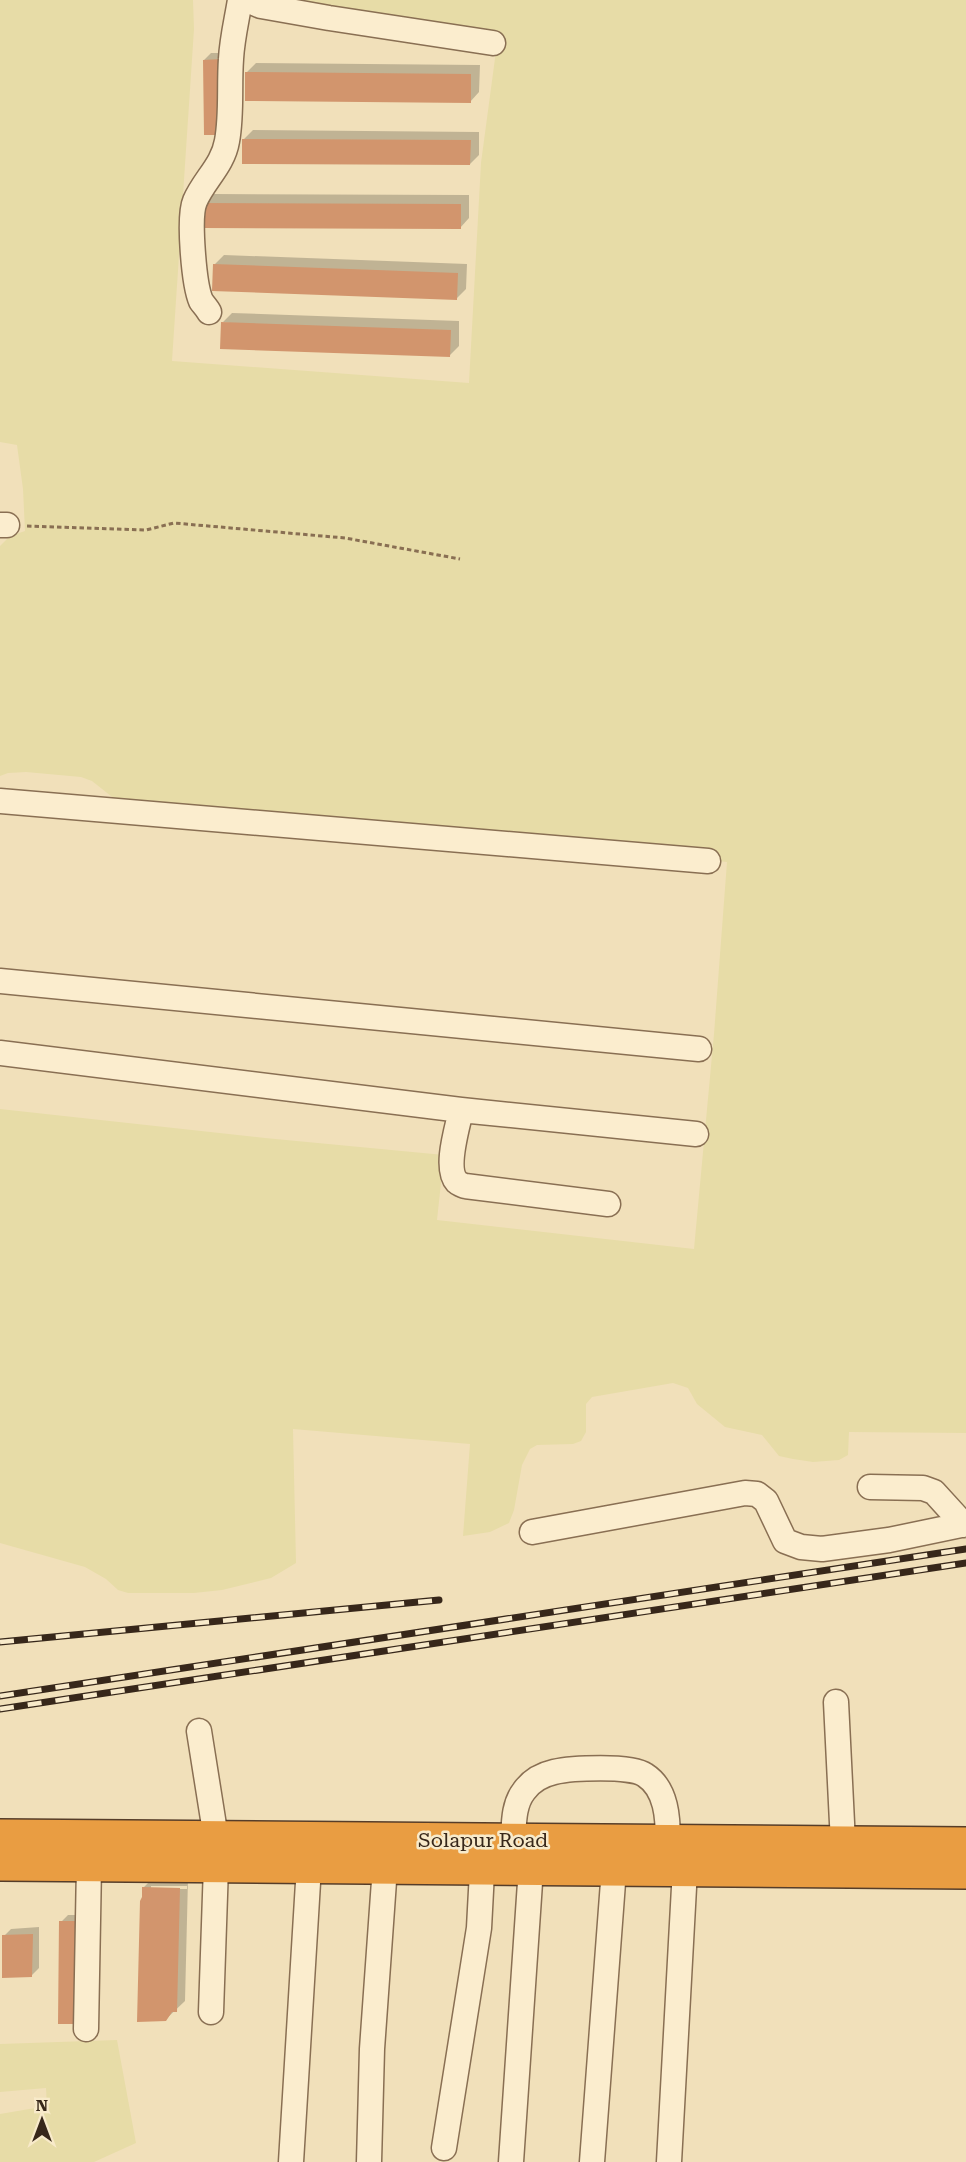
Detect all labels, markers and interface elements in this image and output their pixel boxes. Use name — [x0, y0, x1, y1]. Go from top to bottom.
street label: Solapur Road — [418, 1828, 548, 1852]
north arrow — [12, 2090, 72, 2150]
text: N — [36, 2096, 48, 2115]

